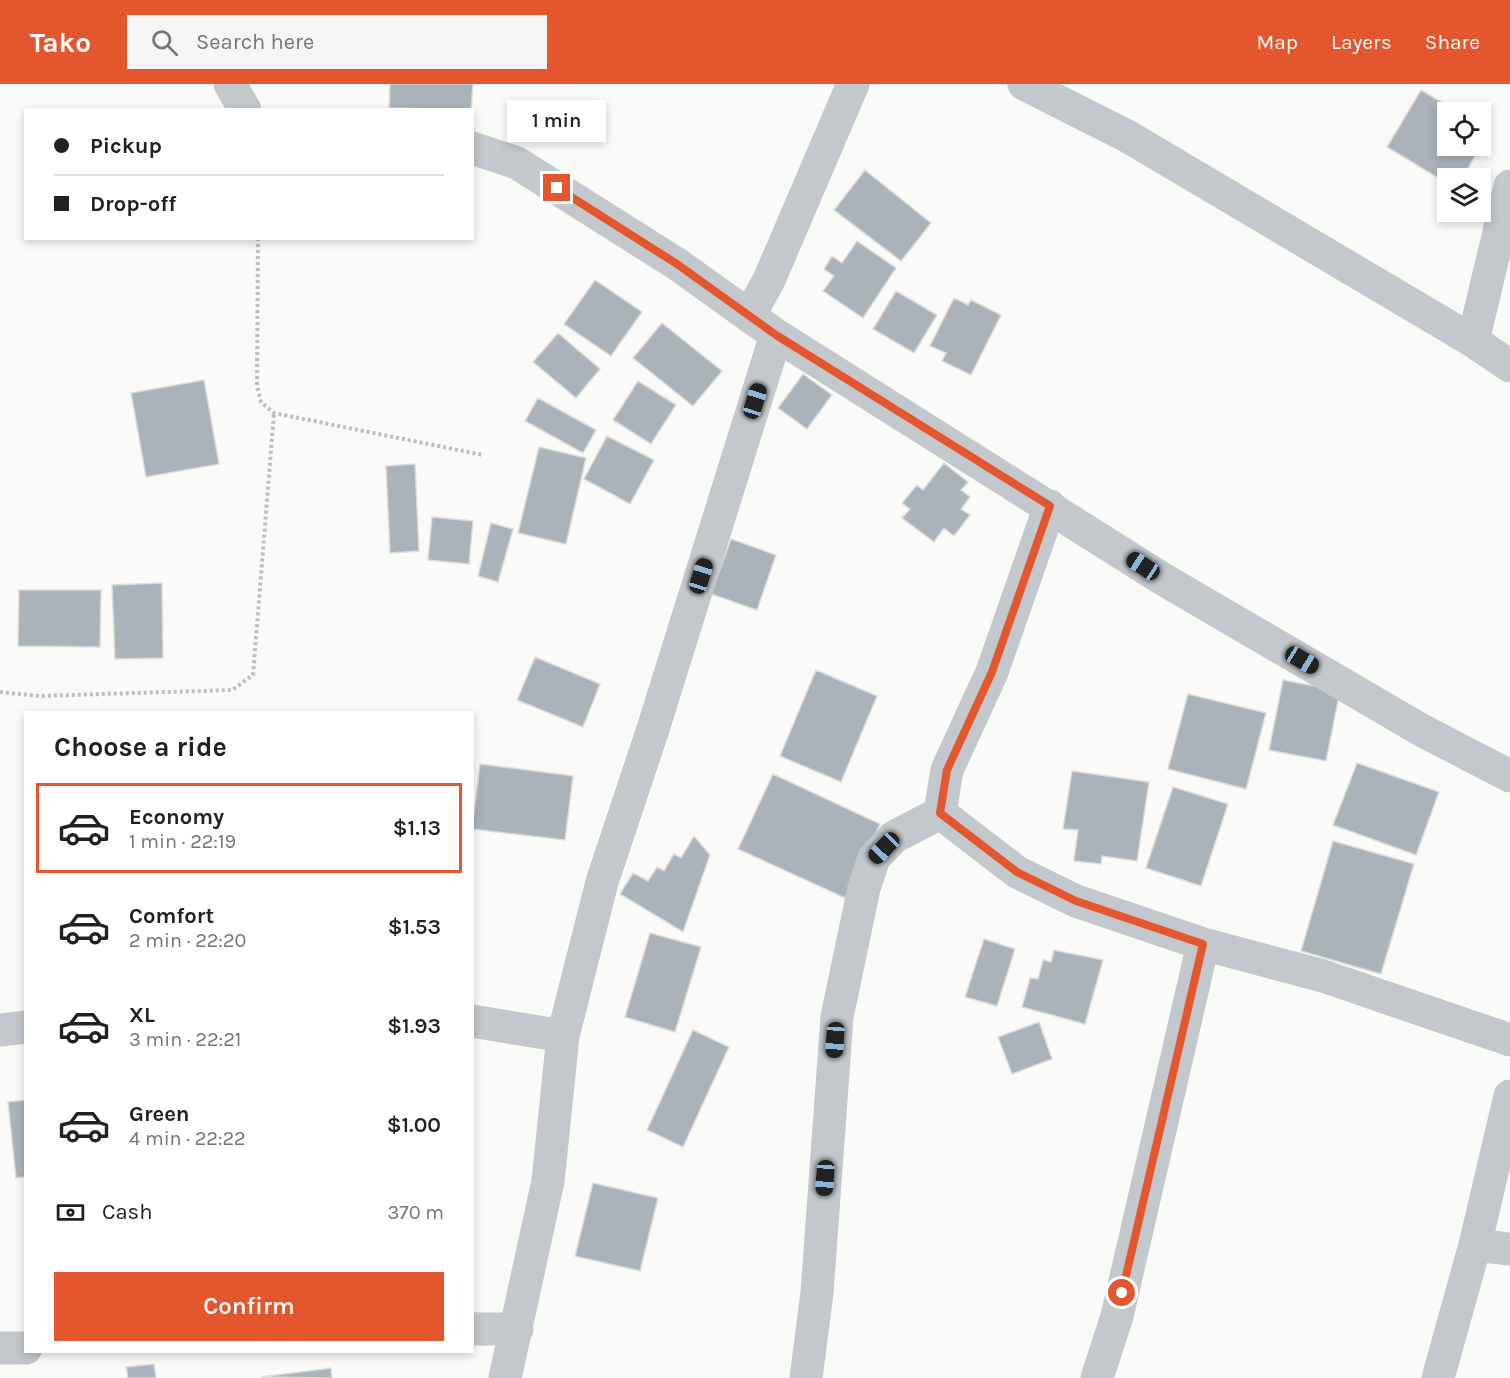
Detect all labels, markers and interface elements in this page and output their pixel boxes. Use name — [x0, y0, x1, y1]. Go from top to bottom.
search box — [127, 15, 547, 69]
text: Tako — [30, 26, 91, 59]
icon: search — [148, 26, 181, 59]
text: Search here — [196, 29, 314, 55]
text: Map — [1256, 30, 1298, 54]
text: Layers — [1331, 30, 1392, 54]
text: Share — [1425, 30, 1480, 54]
callout: 1 min — [508, 101, 606, 143]
map controls — [1437, 102, 1491, 222]
button: locate — [1437, 102, 1491, 156]
text: 1 min — [532, 109, 581, 132]
text: Pickup — [90, 133, 162, 159]
button: layers — [1437, 168, 1491, 222]
route end — [543, 174, 570, 201]
text: Drop-off — [90, 191, 176, 217]
car — [741, 381, 769, 421]
car — [1123, 549, 1163, 583]
car — [687, 556, 715, 596]
car — [1282, 643, 1322, 677]
text: Choose a ride — [54, 731, 227, 763]
icon: car — [57, 801, 111, 855]
text: Economy — [129, 804, 224, 830]
text: $1.13 — [393, 815, 441, 841]
car — [865, 829, 903, 867]
text: 1 min · 22:19 — [129, 830, 236, 853]
icon: car — [57, 900, 111, 954]
text: Comfort — [129, 903, 214, 929]
text: $1.53 — [388, 914, 441, 940]
text: 2 min · 22:20 — [129, 929, 246, 952]
icon: car — [57, 999, 111, 1053]
text: XL — [129, 1002, 155, 1028]
text: $1.93 — [387, 1013, 441, 1039]
car — [825, 1021, 845, 1059]
text: 3 min · 22:21 — [129, 1028, 241, 1051]
icon: car — [57, 1098, 111, 1152]
text: Green — [129, 1101, 190, 1127]
text: $1.00 — [387, 1112, 441, 1138]
text: 4 min · 22:22 — [129, 1127, 246, 1150]
car — [815, 1159, 835, 1197]
icon: cash — [54, 1196, 87, 1229]
text: Cash — [102, 1199, 152, 1225]
text: 370 m — [387, 1201, 444, 1224]
button: Confirm — [54, 1272, 444, 1341]
route start — [1108, 1279, 1135, 1306]

